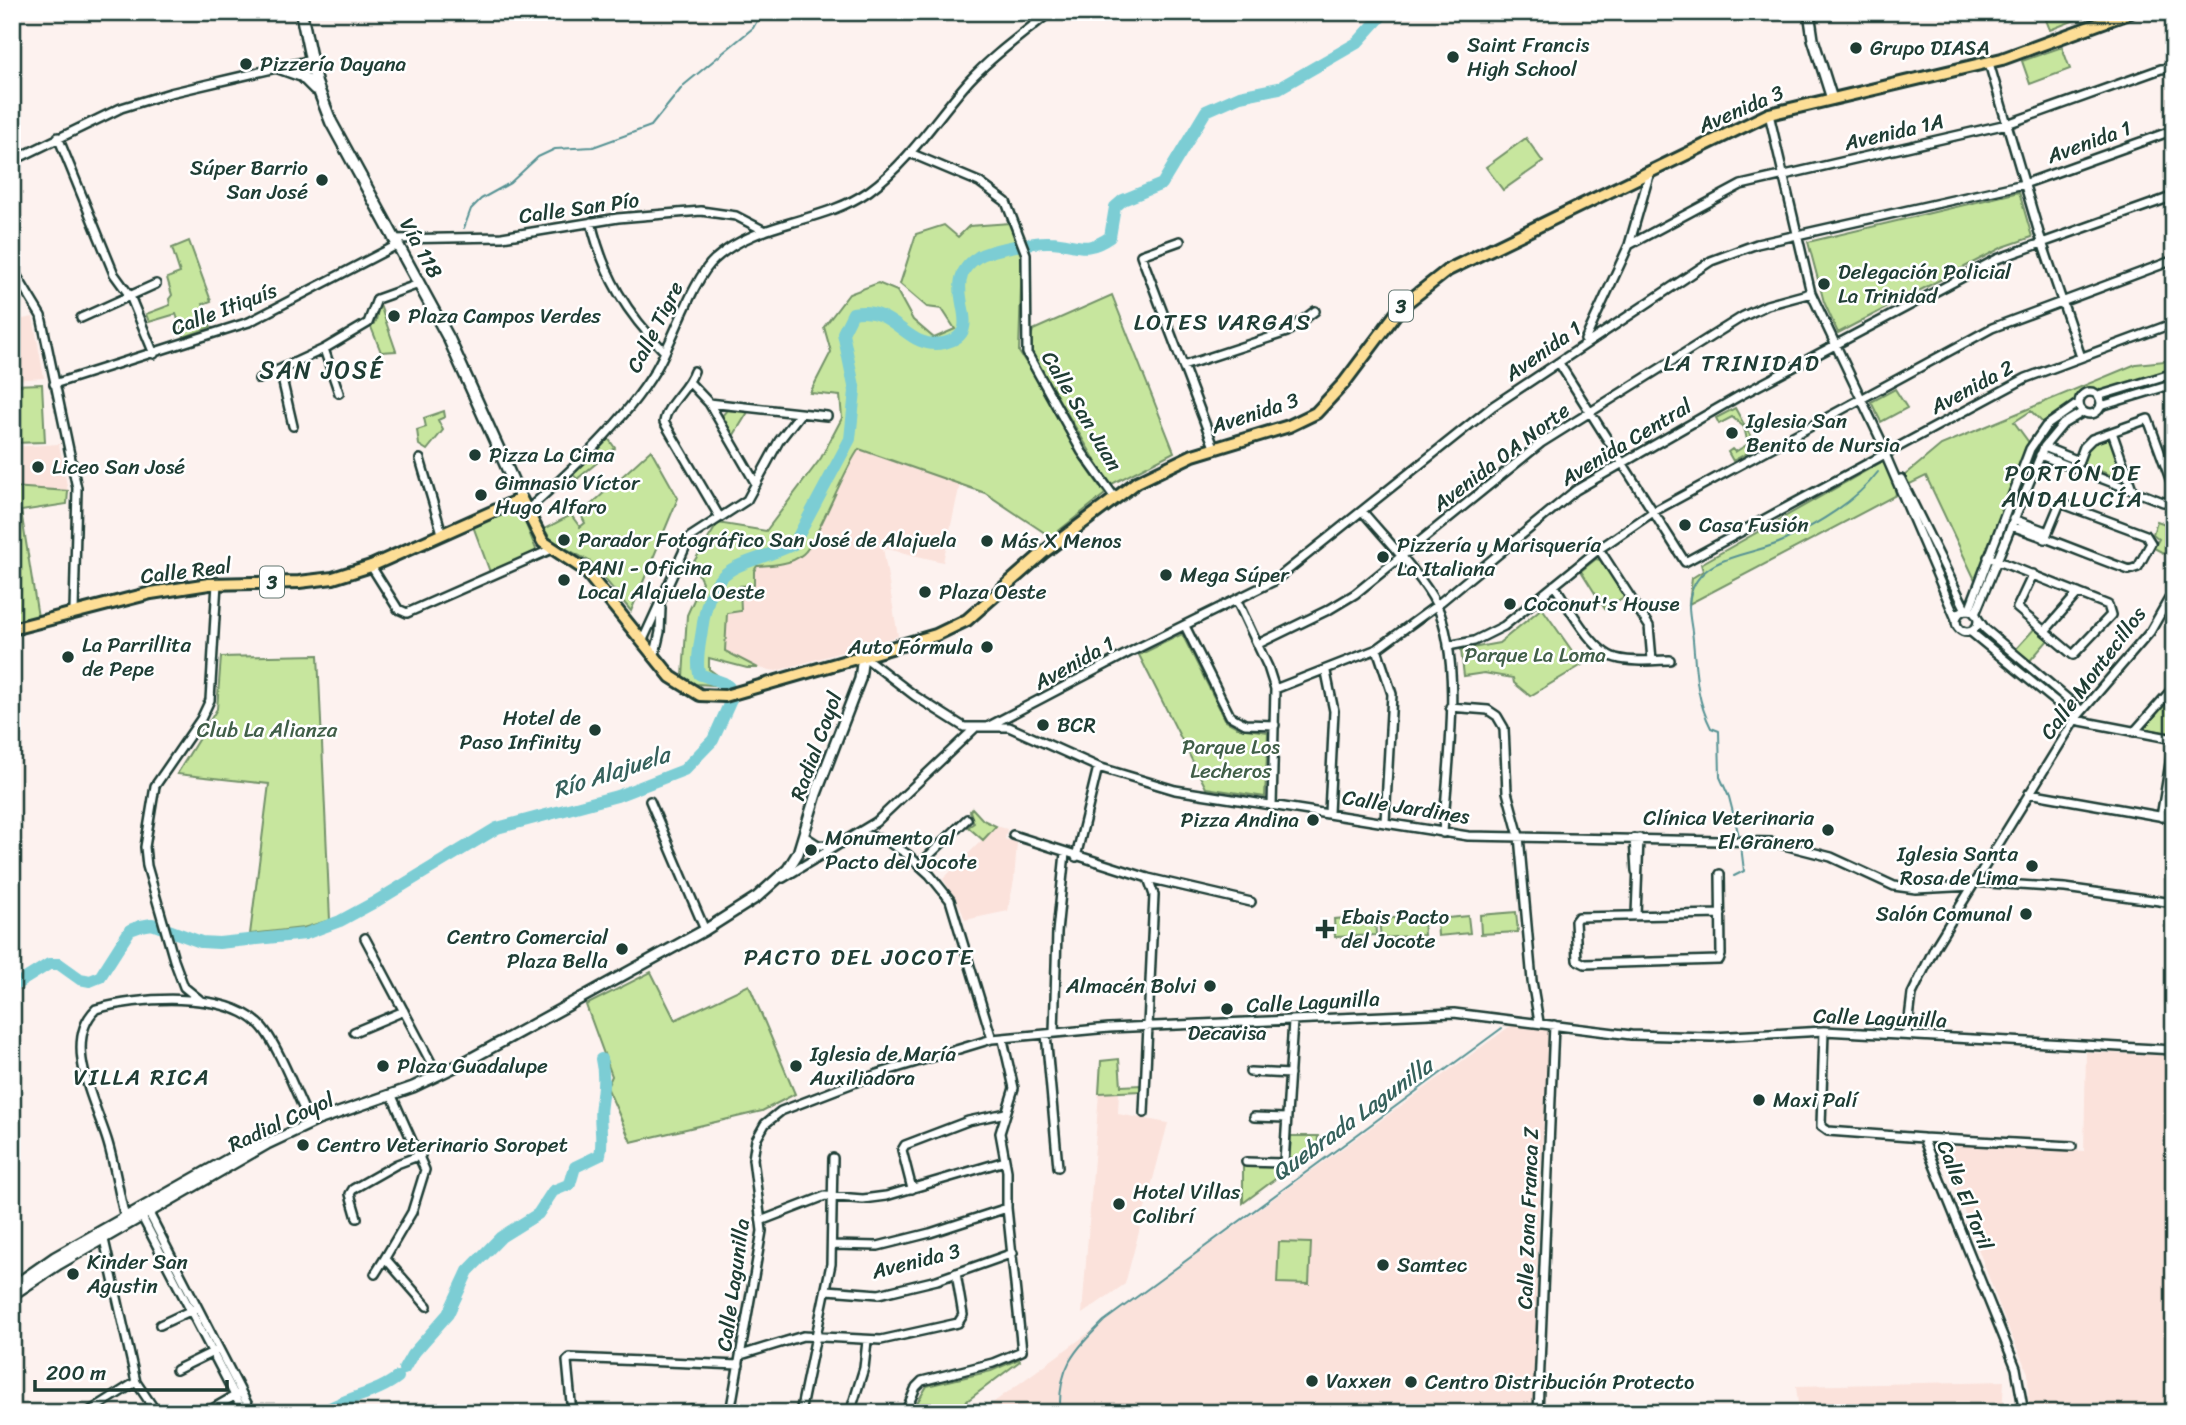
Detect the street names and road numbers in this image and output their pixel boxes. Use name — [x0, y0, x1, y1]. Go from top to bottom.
street label: Avenida 3 — [1691, 74, 1790, 144]
street label: Avenida 1A — [1839, 102, 1948, 162]
street label: Avenida 1 — [2040, 109, 2137, 175]
street label: Calle San Pío — [516, 181, 642, 235]
street label: Vía 118 — [389, 210, 454, 286]
street label: Calle Itiquís — [165, 271, 283, 347]
street label: Calle Tigre — [616, 274, 694, 380]
road number: 3 — [1389, 290, 1413, 322]
street label: Avenida 1 — [1495, 310, 1590, 392]
street label: Calle San Juan — [1031, 343, 1133, 479]
street label: Avenida 2 — [1922, 349, 2021, 426]
street label: Avenida 3 — [1205, 381, 1304, 445]
street label: Avenida Central — [1552, 387, 1700, 497]
street label: Avenida 0A Norte — [1423, 392, 1578, 522]
street label: Calle Real — [138, 546, 235, 595]
road number: 3 — [260, 566, 284, 597]
street label: Calle Montecillos — [2030, 597, 2156, 748]
street label: Avenida 1 — [1026, 625, 1121, 701]
street label: Radial Coyol — [779, 685, 854, 806]
street label: Calle Jardines — [1340, 778, 1473, 836]
street label: Calle Lagunilla — [1245, 980, 1381, 1024]
street label: Calle Lagunilla — [1813, 997, 1948, 1039]
street label: Radial Coyol — [222, 1080, 341, 1163]
street label: Calle Zona Franca Z — [1506, 1126, 1550, 1310]
street label: Calle El Toril — [1926, 1134, 2005, 1257]
street label: Calle Lagunilla — [705, 1216, 761, 1354]
street label: Avenida 3 — [867, 1232, 965, 1291]

